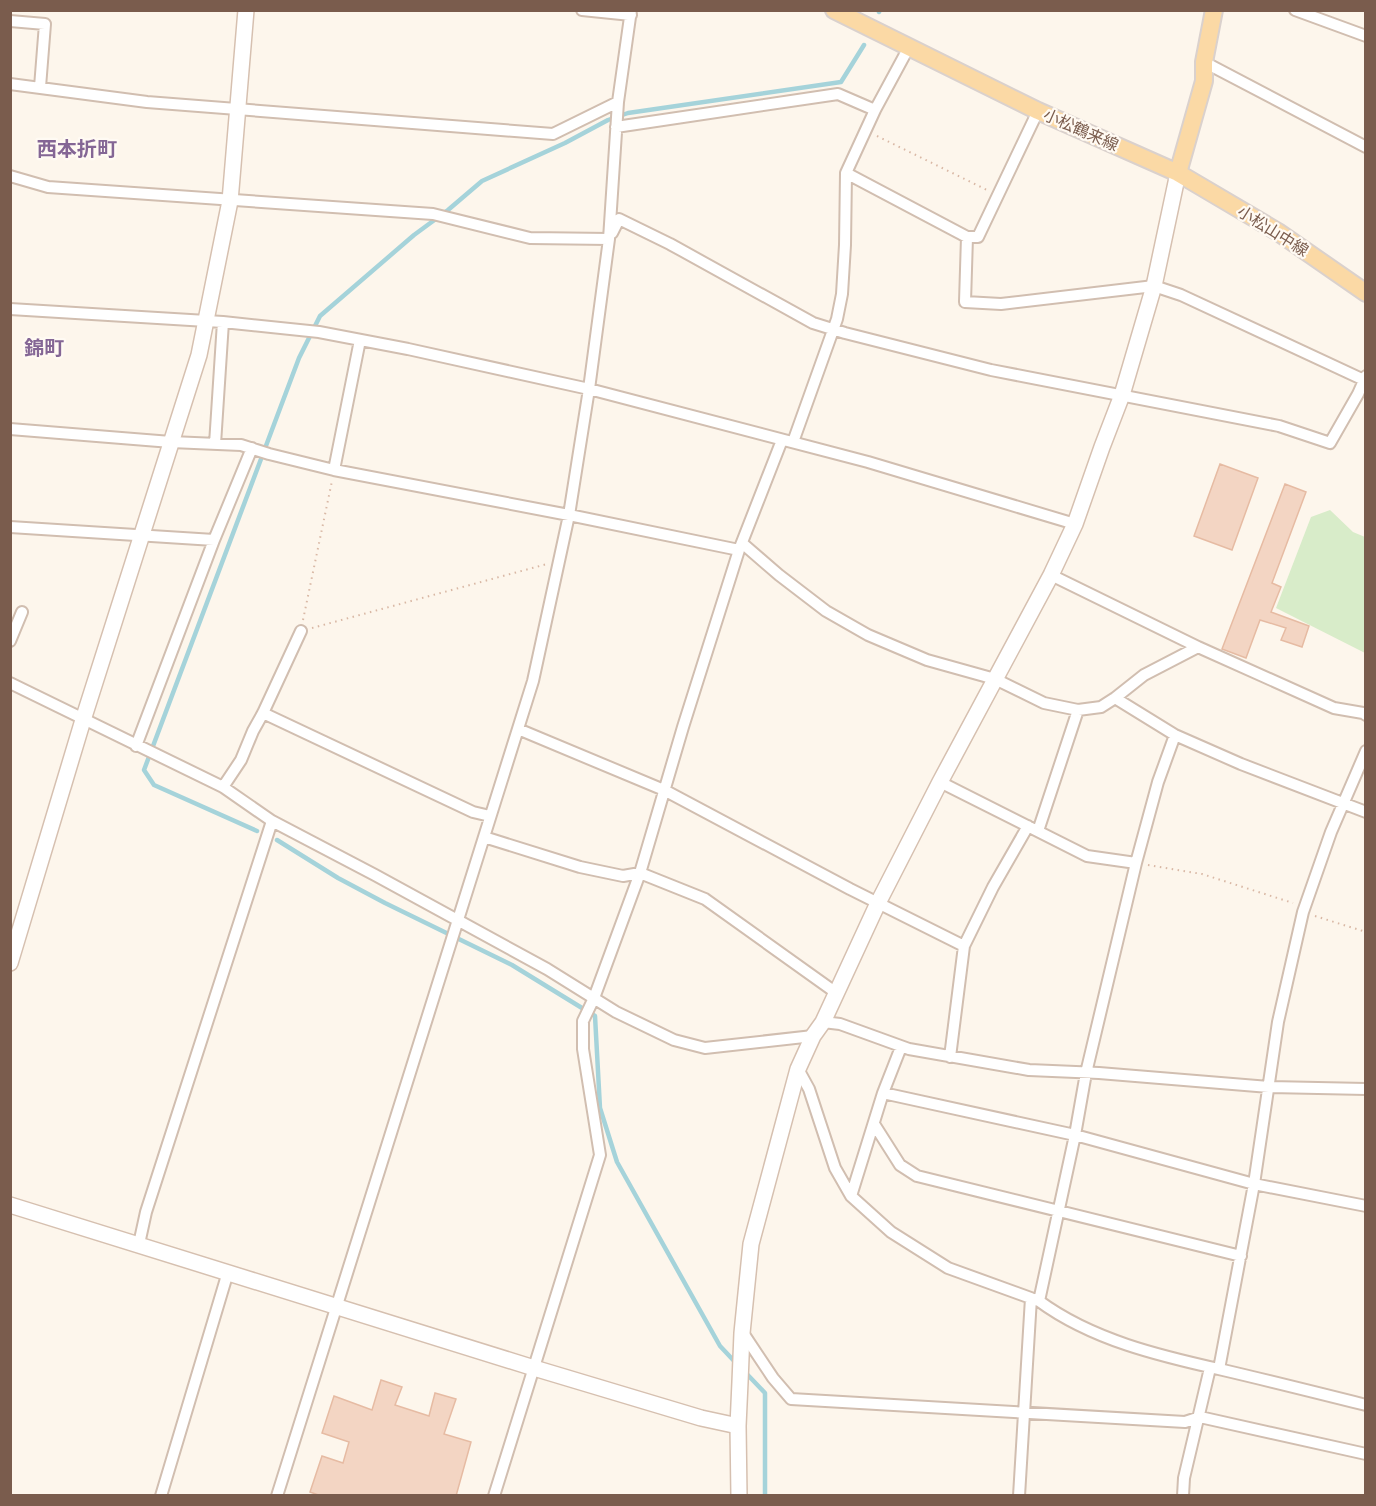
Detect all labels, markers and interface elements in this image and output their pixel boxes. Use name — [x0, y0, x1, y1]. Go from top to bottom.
street label: 小松鶴来線 — [1041, 105, 1121, 155]
district label: 西本折町 — [37, 137, 117, 161]
street label: 小松山中線 — [1234, 202, 1312, 260]
district label: 錦町 — [24, 336, 64, 360]

